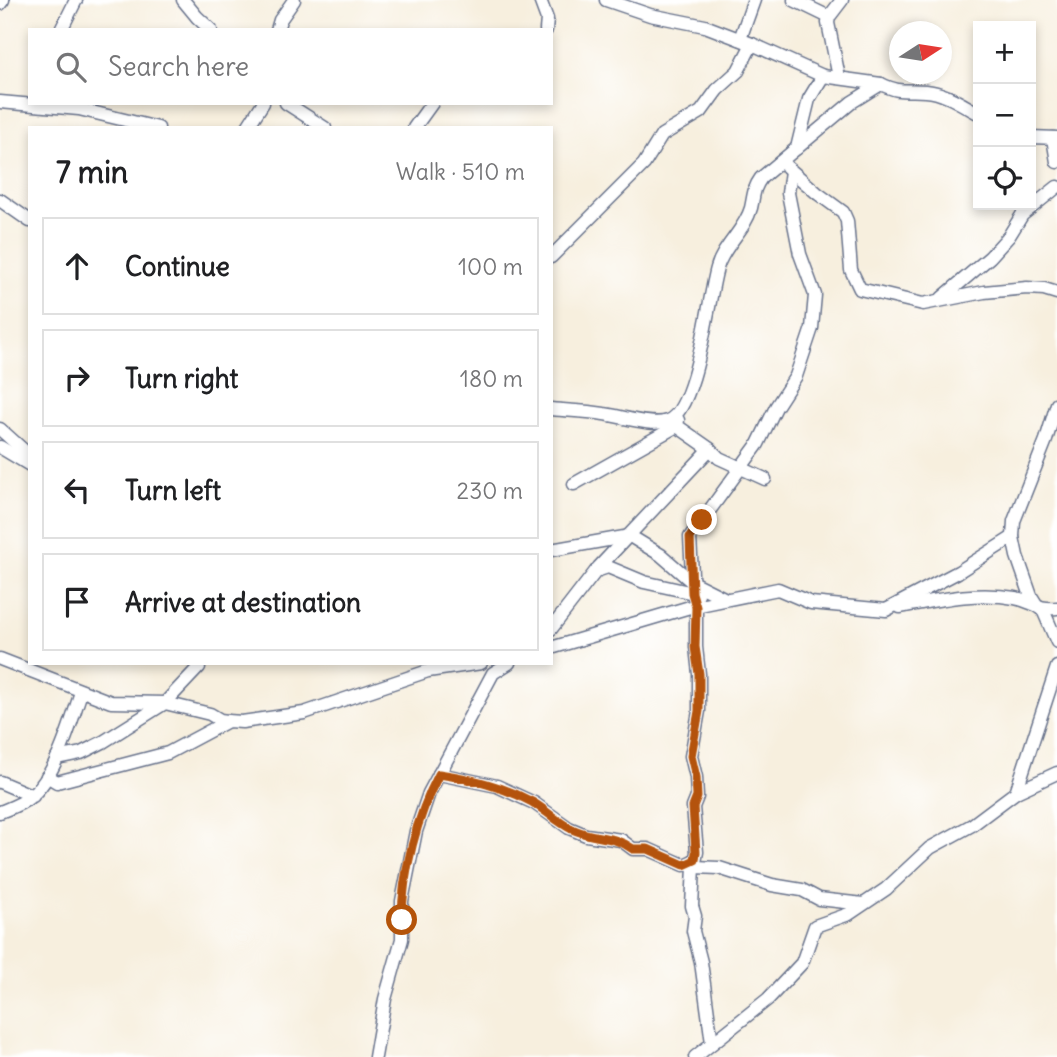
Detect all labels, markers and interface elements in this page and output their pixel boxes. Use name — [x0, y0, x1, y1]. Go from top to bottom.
north arrow — [889, 21, 952, 84]
map controls — [973, 21, 1036, 210]
button: + — [973, 21, 1036, 84]
search box — [28, 28, 553, 105]
icon: search — [52, 48, 90, 86]
text: Search here — [108, 50, 249, 83]
button: − — [973, 84, 1036, 147]
button: locate — [973, 147, 1036, 210]
text: 7 min — [56, 153, 128, 191]
text: Walk · 510 m — [396, 157, 525, 186]
icon: ahead — [58, 247, 96, 285]
text: Continue — [125, 250, 230, 283]
text: 100 m — [458, 252, 523, 281]
icon: right — [58, 359, 96, 397]
text: Turn right — [125, 362, 238, 395]
text: 180 m — [460, 364, 523, 393]
icon: left — [58, 471, 96, 509]
text: Turn left — [125, 474, 221, 507]
text: 230 m — [457, 476, 523, 505]
route end — [686, 504, 717, 535]
icon: arrive — [58, 583, 96, 621]
text: Arrive at destination — [125, 586, 361, 619]
route start — [386, 904, 417, 935]

